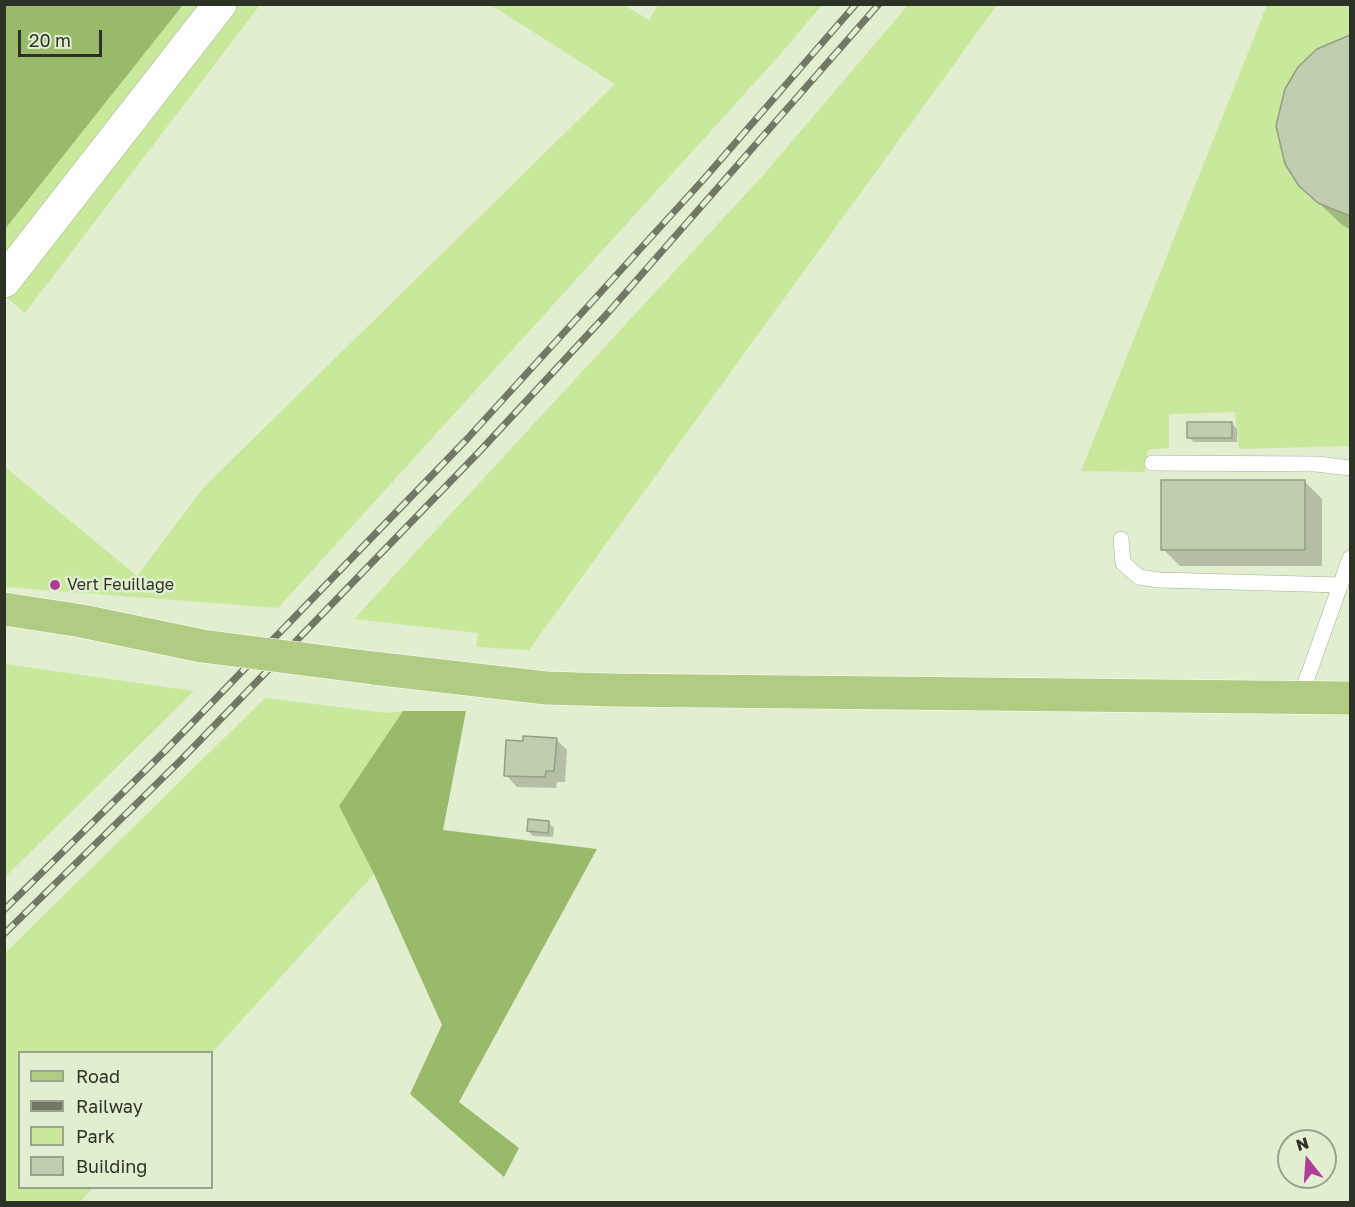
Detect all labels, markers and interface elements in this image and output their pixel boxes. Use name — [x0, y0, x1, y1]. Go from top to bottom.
scale bar — [21, 18, 105, 56]
text: 20 m — [29, 29, 71, 51]
place label: Vert Feuillage — [67, 575, 174, 595]
marker: Vert Feuillage — [48, 578, 62, 592]
legend — [18, 1051, 213, 1189]
text: Road — [76, 1065, 120, 1087]
text: Railway — [76, 1095, 143, 1117]
text: Park — [76, 1125, 115, 1147]
north arrow — [1277, 1129, 1337, 1189]
text: N — [1294, 1132, 1311, 1155]
text: Building — [76, 1155, 147, 1177]

